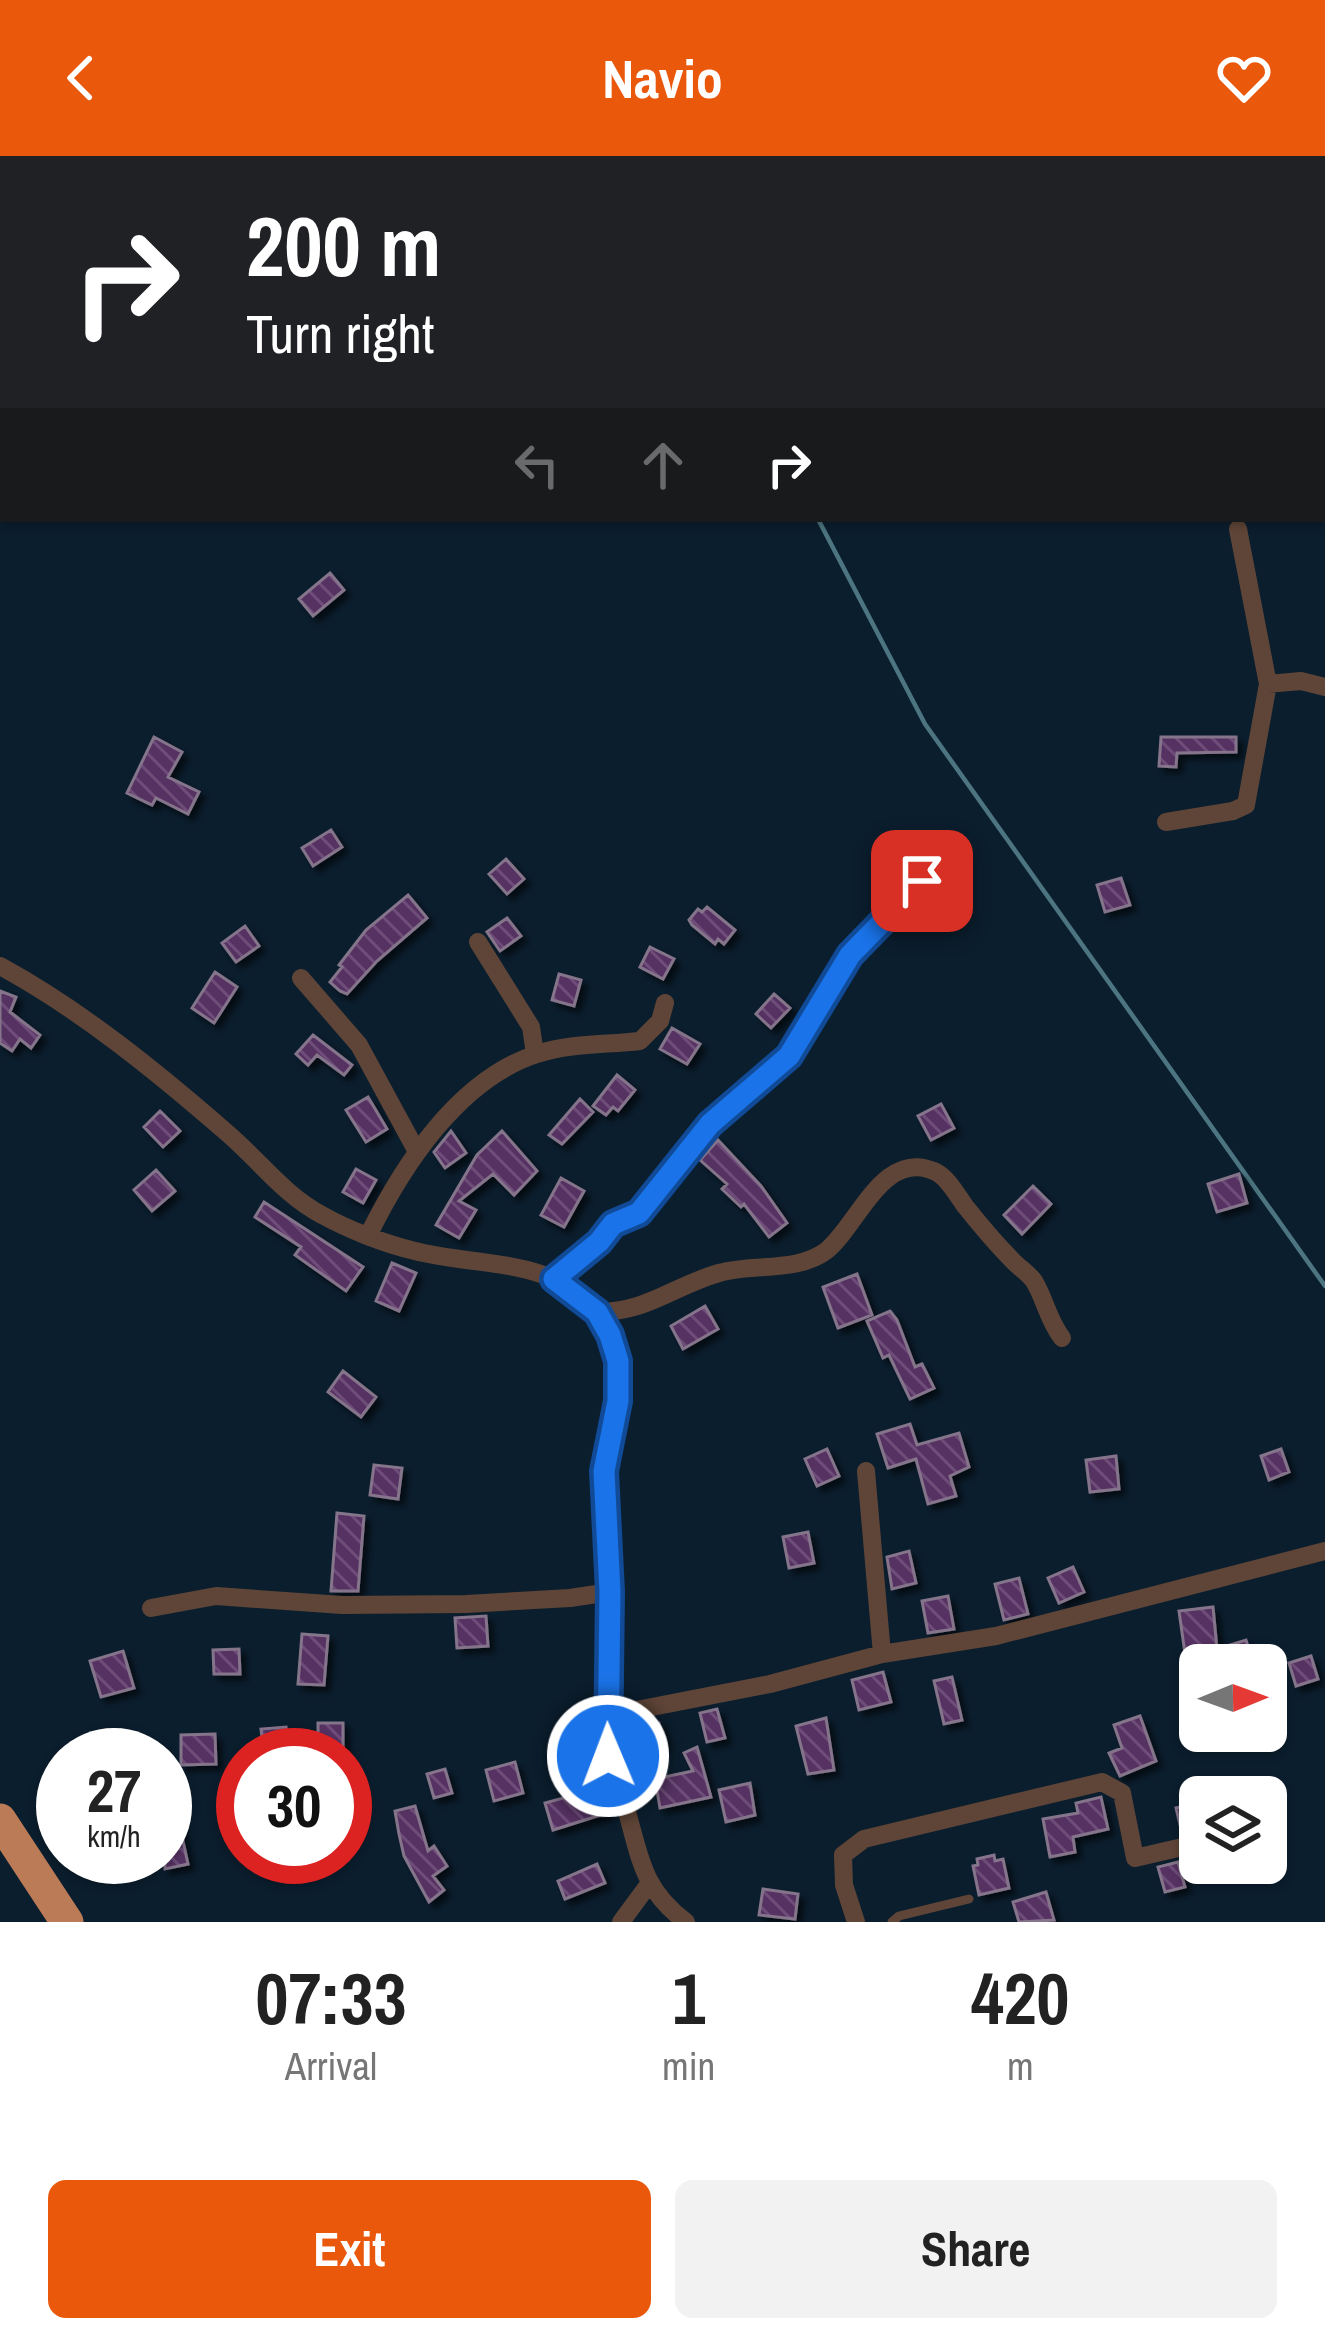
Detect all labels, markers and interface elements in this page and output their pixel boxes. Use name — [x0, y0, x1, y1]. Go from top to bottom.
text: Navio — [602, 42, 723, 115]
icon: back — [48, 45, 114, 111]
icon: heart — [1211, 45, 1277, 111]
text: 200 m — [246, 189, 441, 302]
icon: right — [48, 204, 204, 360]
text: Turn right — [246, 297, 434, 370]
icon: left — [504, 432, 570, 498]
icon: ahead — [630, 432, 696, 498]
icon: right — [756, 432, 822, 498]
pin — [871, 830, 973, 932]
icon: arrive — [889, 848, 955, 914]
north arrow — [1179, 1644, 1287, 1752]
map controls — [1179, 1644, 1287, 1884]
position arrow — [545, 1693, 671, 1819]
speed limit sign: 30 — [216, 1728, 372, 1884]
text: 27 — [87, 1750, 141, 1831]
button: layers — [1179, 1776, 1287, 1884]
text: km/h — [87, 1816, 141, 1856]
text: 07:33 — [256, 1949, 407, 2046]
text: 1 — [672, 1949, 705, 2046]
text: 420 — [971, 1949, 1069, 2046]
text: Arrival — [285, 2040, 377, 2092]
text: min — [662, 2040, 715, 2092]
text: m — [1007, 2040, 1034, 2092]
button: Exit — [48, 2180, 651, 2318]
button: Share — [675, 2180, 1277, 2318]

